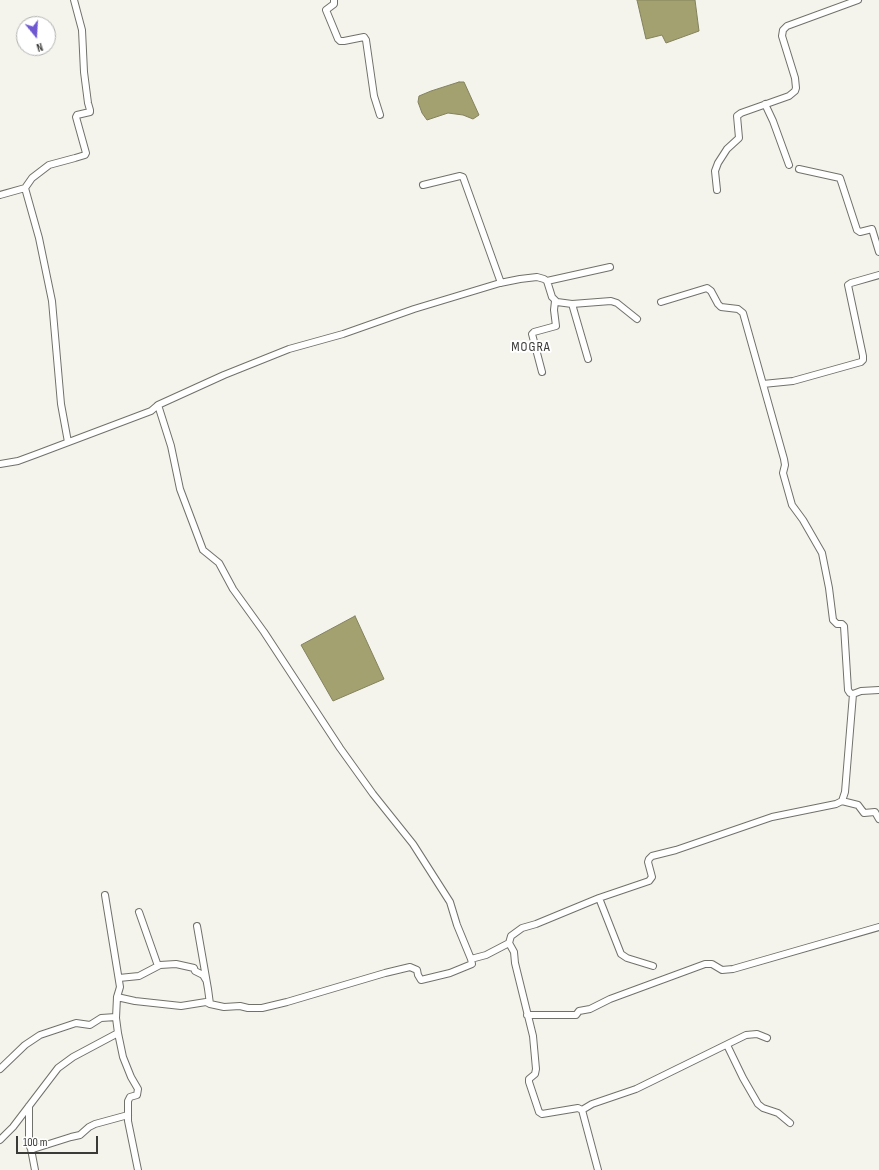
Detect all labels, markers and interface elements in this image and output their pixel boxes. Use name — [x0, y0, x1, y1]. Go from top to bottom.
north arrow — [16, 16, 56, 56]
text: N — [35, 40, 44, 54]
district label: MOGRA — [511, 339, 551, 355]
scale bar — [18, 1128, 100, 1154]
text: 100 m — [23, 1135, 48, 1150]

